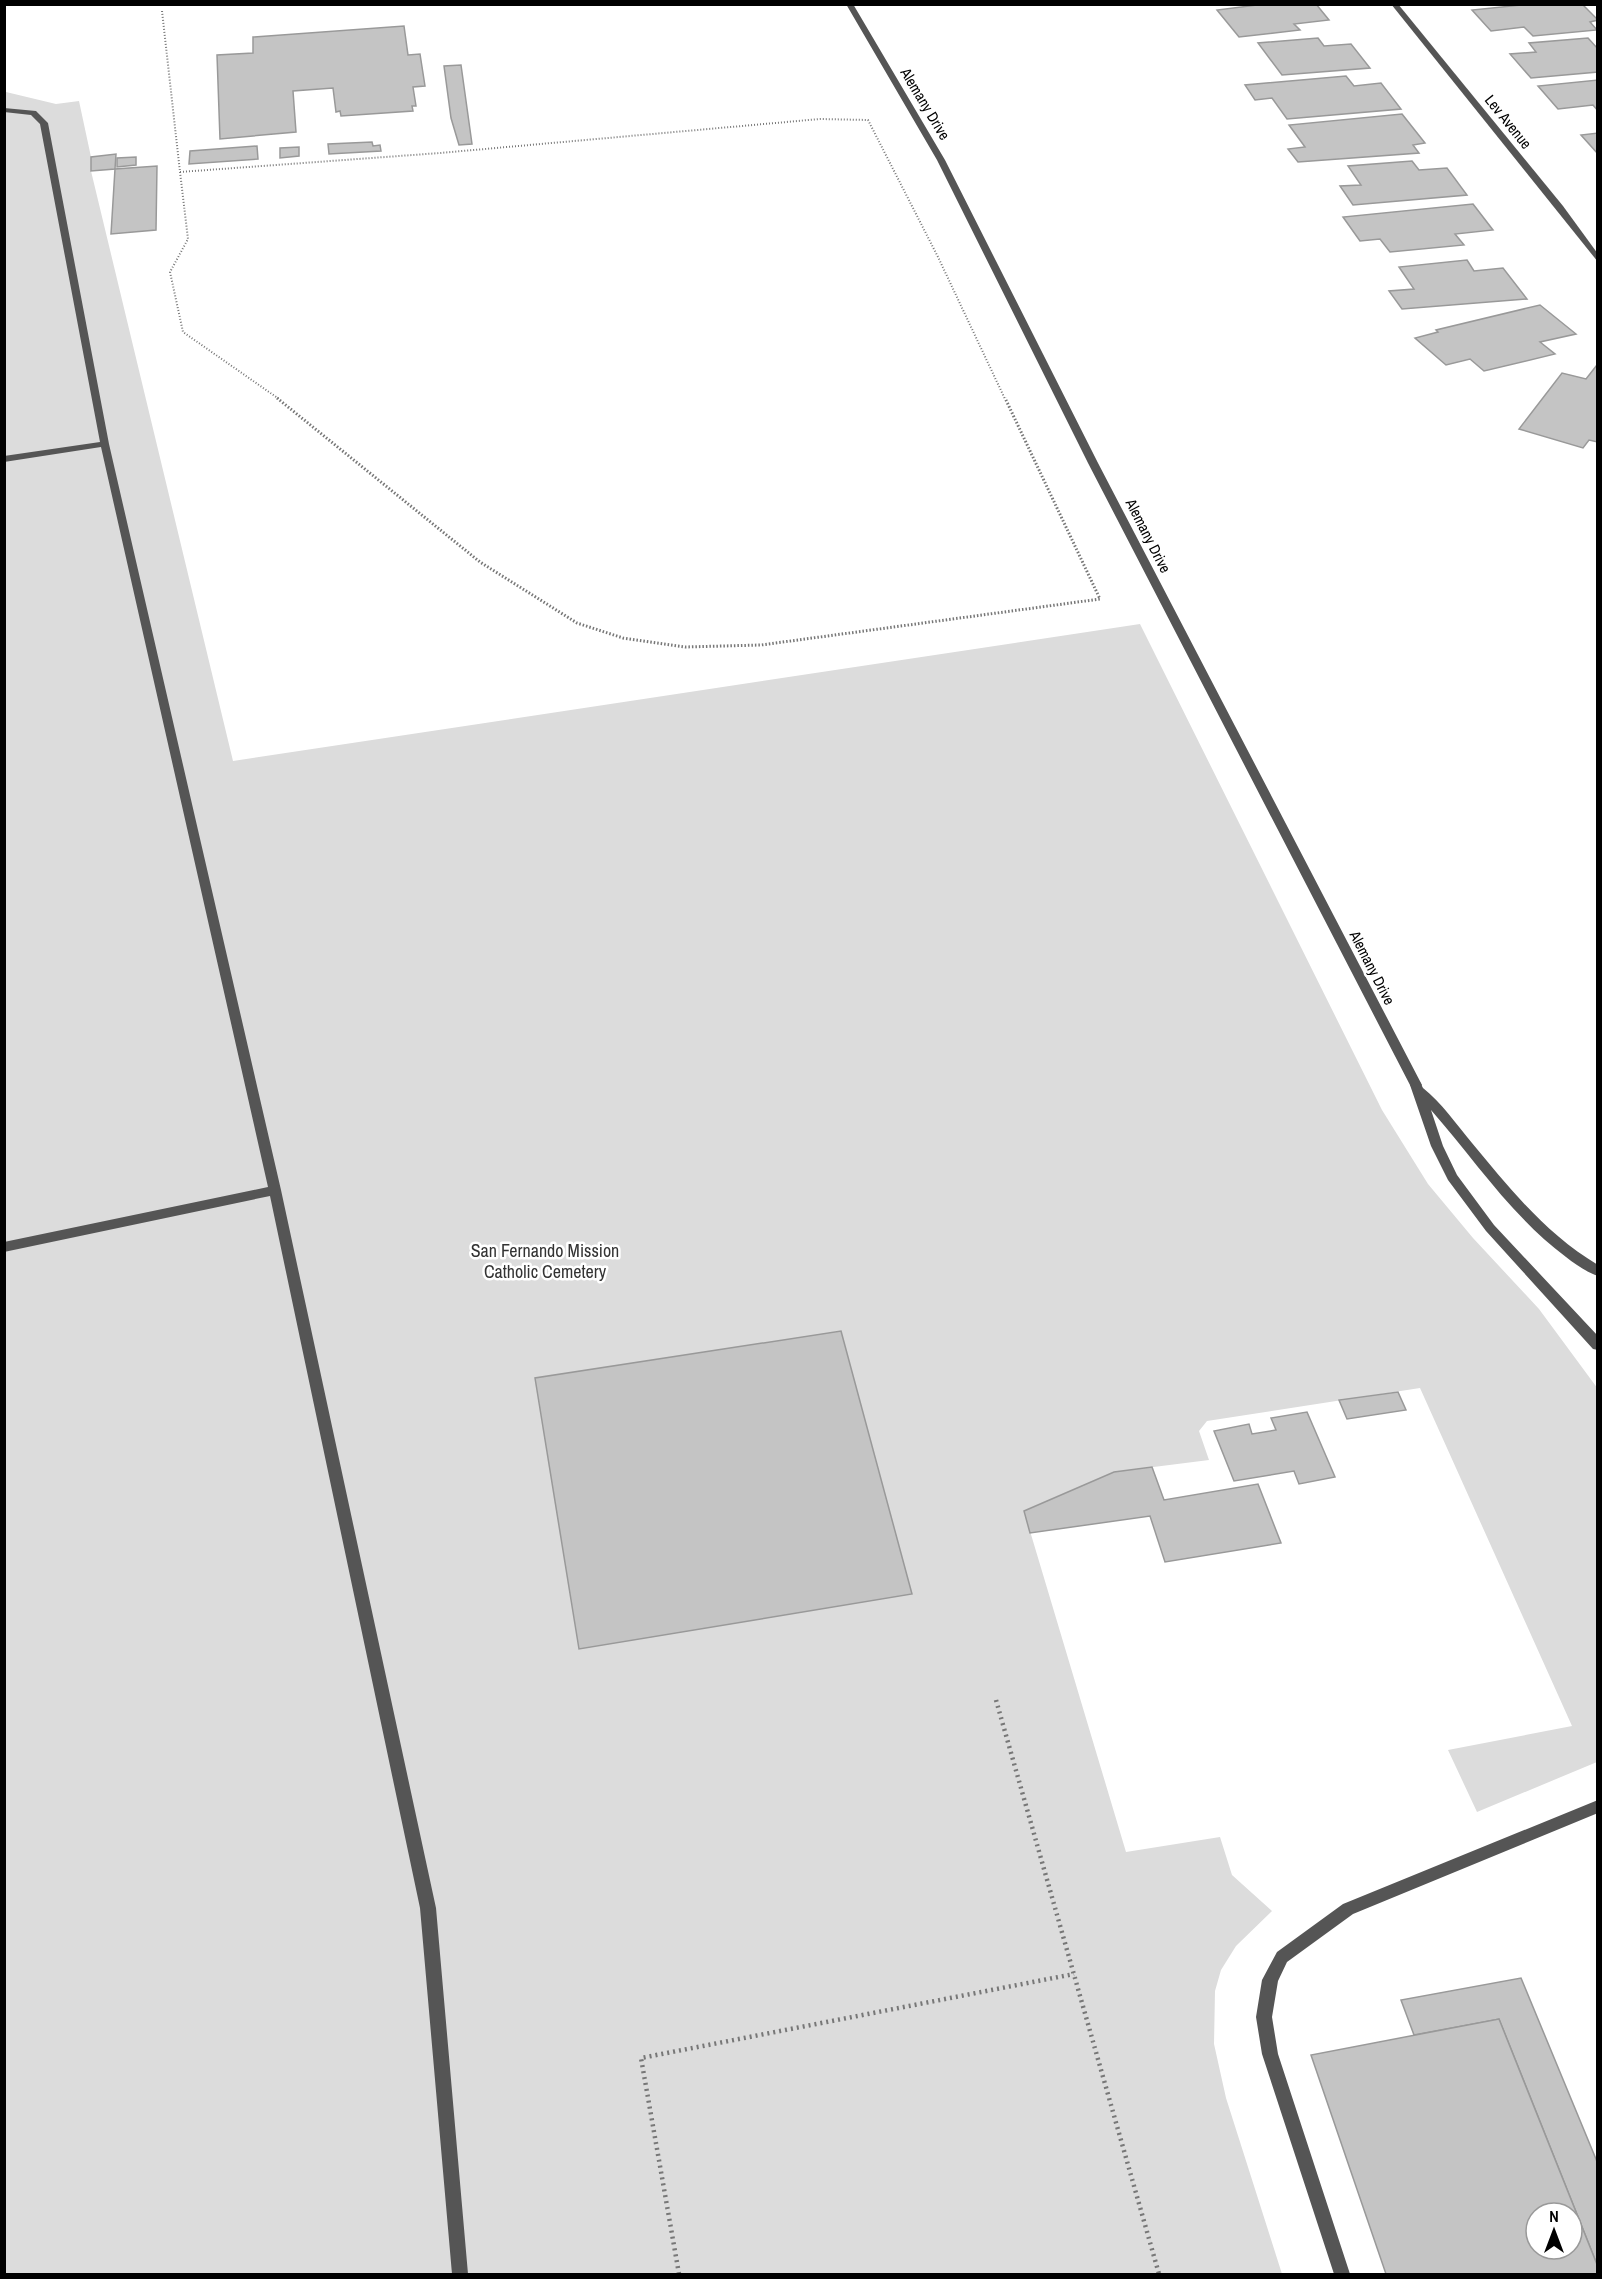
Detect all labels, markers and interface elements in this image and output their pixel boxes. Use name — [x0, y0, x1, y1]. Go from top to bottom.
street label: Alemany Drive — [895, 63, 955, 144]
street label: Lev Avenue — [1480, 90, 1537, 153]
street label: Alemany Drive — [1120, 494, 1176, 577]
street label: Alemany Drive — [1344, 926, 1400, 1009]
park label: San Fernando Mission Catholic Cemetery — [471, 1238, 619, 1284]
north arrow — [1524, 2201, 1584, 2261]
text: N — [1549, 2205, 1559, 2227]

